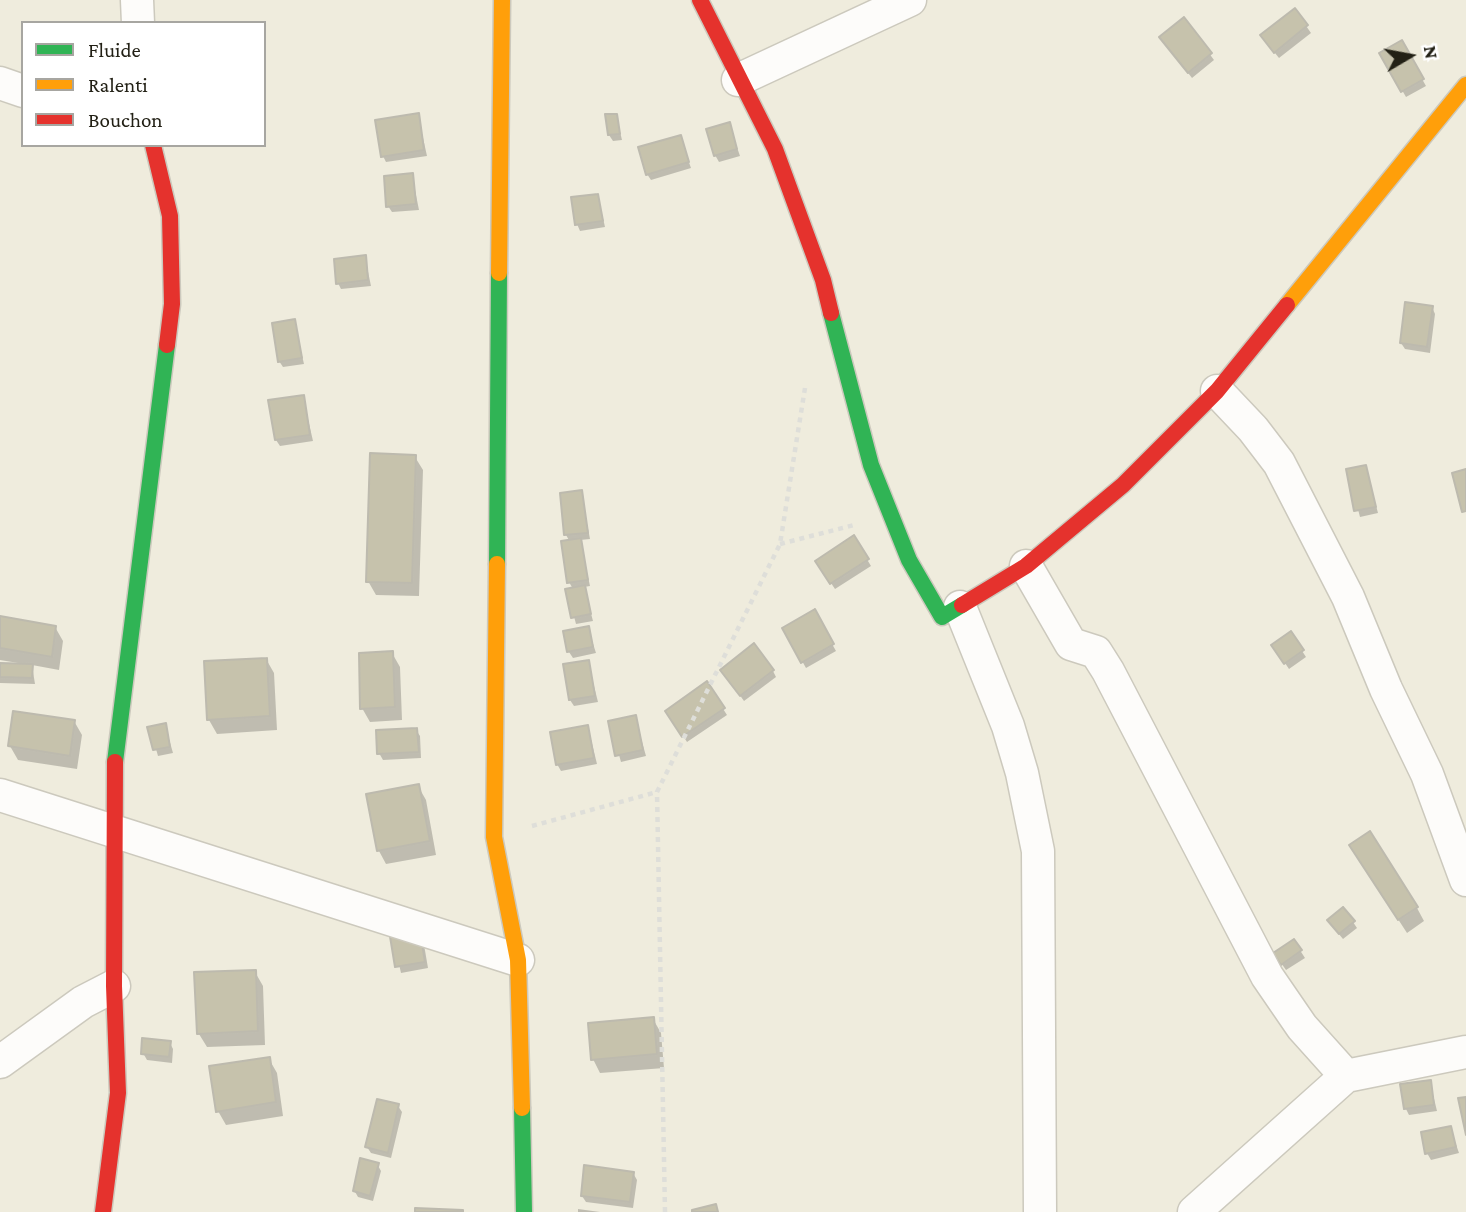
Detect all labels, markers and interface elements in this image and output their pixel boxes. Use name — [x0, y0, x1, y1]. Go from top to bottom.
legend — [21, 21, 266, 147]
north arrow — [1375, 21, 1445, 91]
text: Fluide — [88, 38, 141, 62]
text: N — [1420, 44, 1443, 60]
text: Ralenti — [88, 73, 148, 97]
text: Bouchon — [88, 108, 163, 132]

